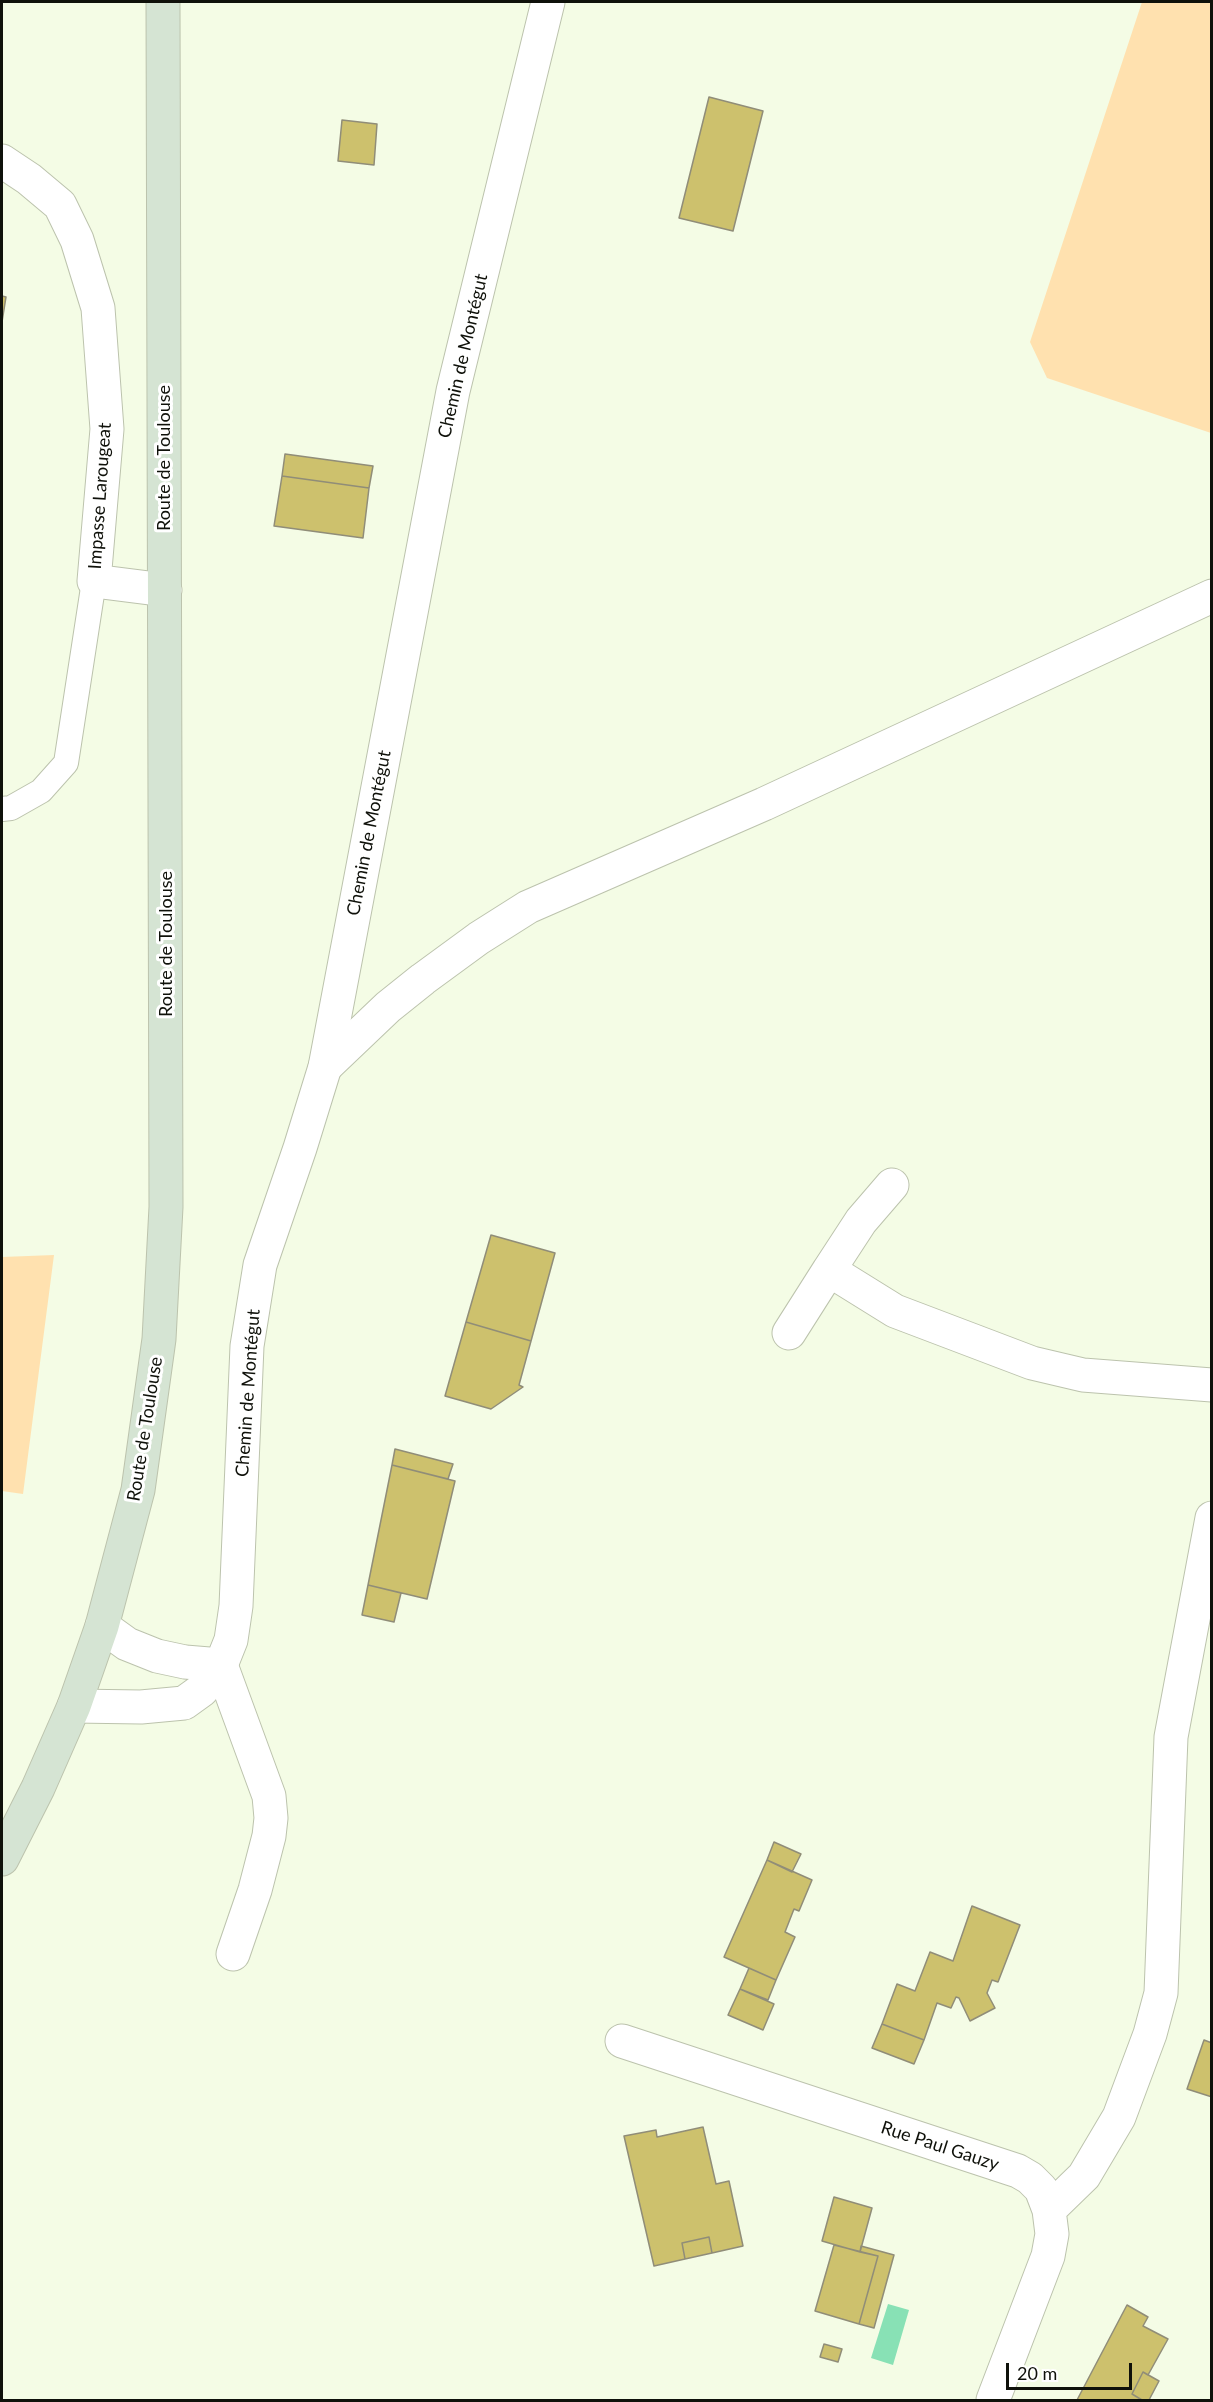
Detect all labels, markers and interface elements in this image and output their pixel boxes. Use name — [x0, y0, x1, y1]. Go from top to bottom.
street label: Chemin de Montégut — [434, 272, 492, 440]
street label: Route de Toulouse — [153, 385, 175, 531]
street label: Impasse Larougeat — [84, 422, 116, 570]
street label: Chemin de Montégut — [342, 749, 396, 917]
street label: Route de Toulouse — [155, 871, 177, 1017]
street label: Chemin de Montégut — [231, 1309, 265, 1477]
street label: Route de Toulouse — [123, 1355, 167, 1503]
street label: Rue Paul Gauzy — [878, 2117, 1002, 2175]
scale bar — [1009, 2351, 1135, 2389]
text: 20 m — [1017, 2362, 1057, 2384]

